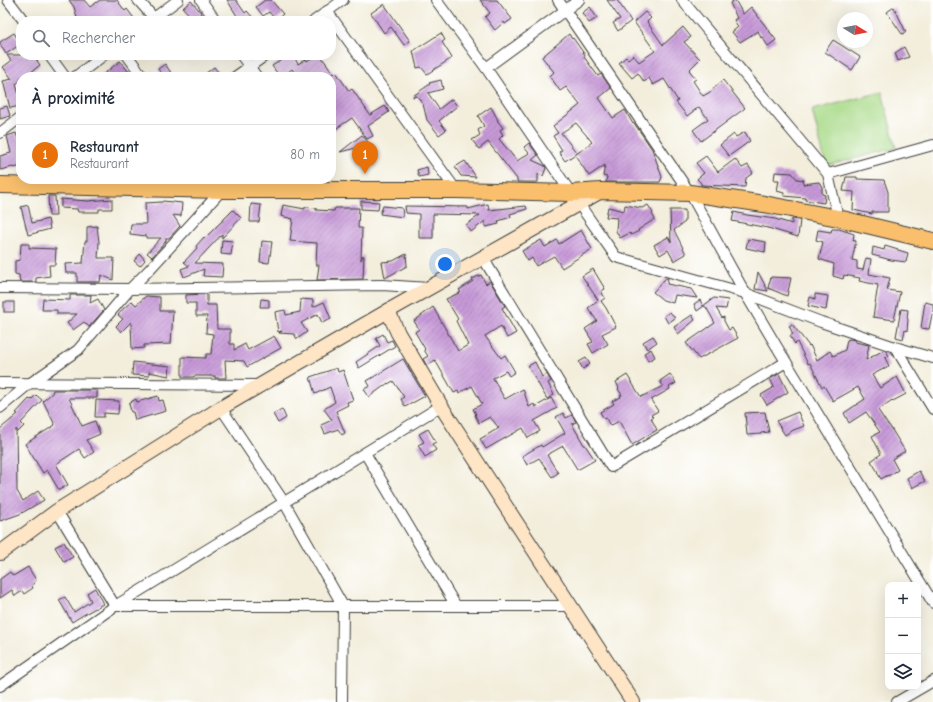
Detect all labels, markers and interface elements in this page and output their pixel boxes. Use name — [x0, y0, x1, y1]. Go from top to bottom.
north arrow — [837, 12, 873, 48]
search box — [16, 16, 336, 60]
icon: search — [30, 27, 52, 49]
text: Rechercher — [62, 29, 135, 47]
text: À proximité — [32, 89, 115, 108]
text: Restaurant — [70, 138, 139, 156]
pin: 1 — [352, 141, 378, 174]
text: 1 — [42, 147, 48, 162]
text: 80 m — [290, 147, 320, 162]
text: Restaurant — [70, 156, 129, 171]
your location — [435, 254, 455, 274]
map controls — [885, 582, 921, 690]
button: + — [885, 582, 921, 618]
button: − — [885, 618, 921, 654]
button: layers — [885, 654, 921, 690]

